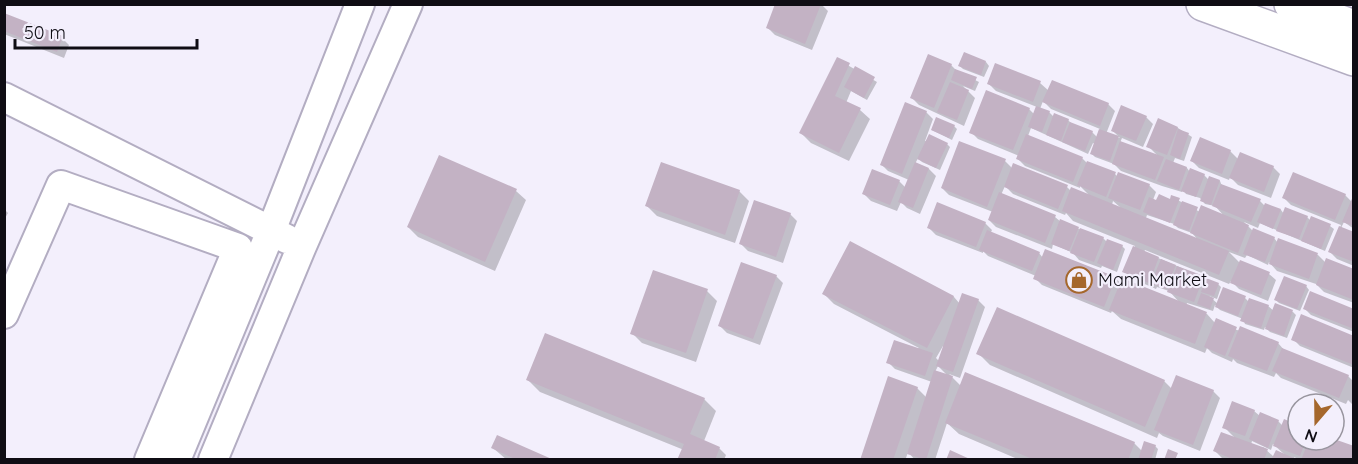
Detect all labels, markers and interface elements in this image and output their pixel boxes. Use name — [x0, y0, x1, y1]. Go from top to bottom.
scale bar — [15, 12, 196, 50]
text: 50 m — [24, 21, 66, 44]
shop icon: Mami Market — [1064, 265, 1094, 295]
place label: Mami Market — [1098, 268, 1207, 291]
north arrow — [1286, 392, 1346, 452]
text: N — [1302, 425, 1320, 448]

